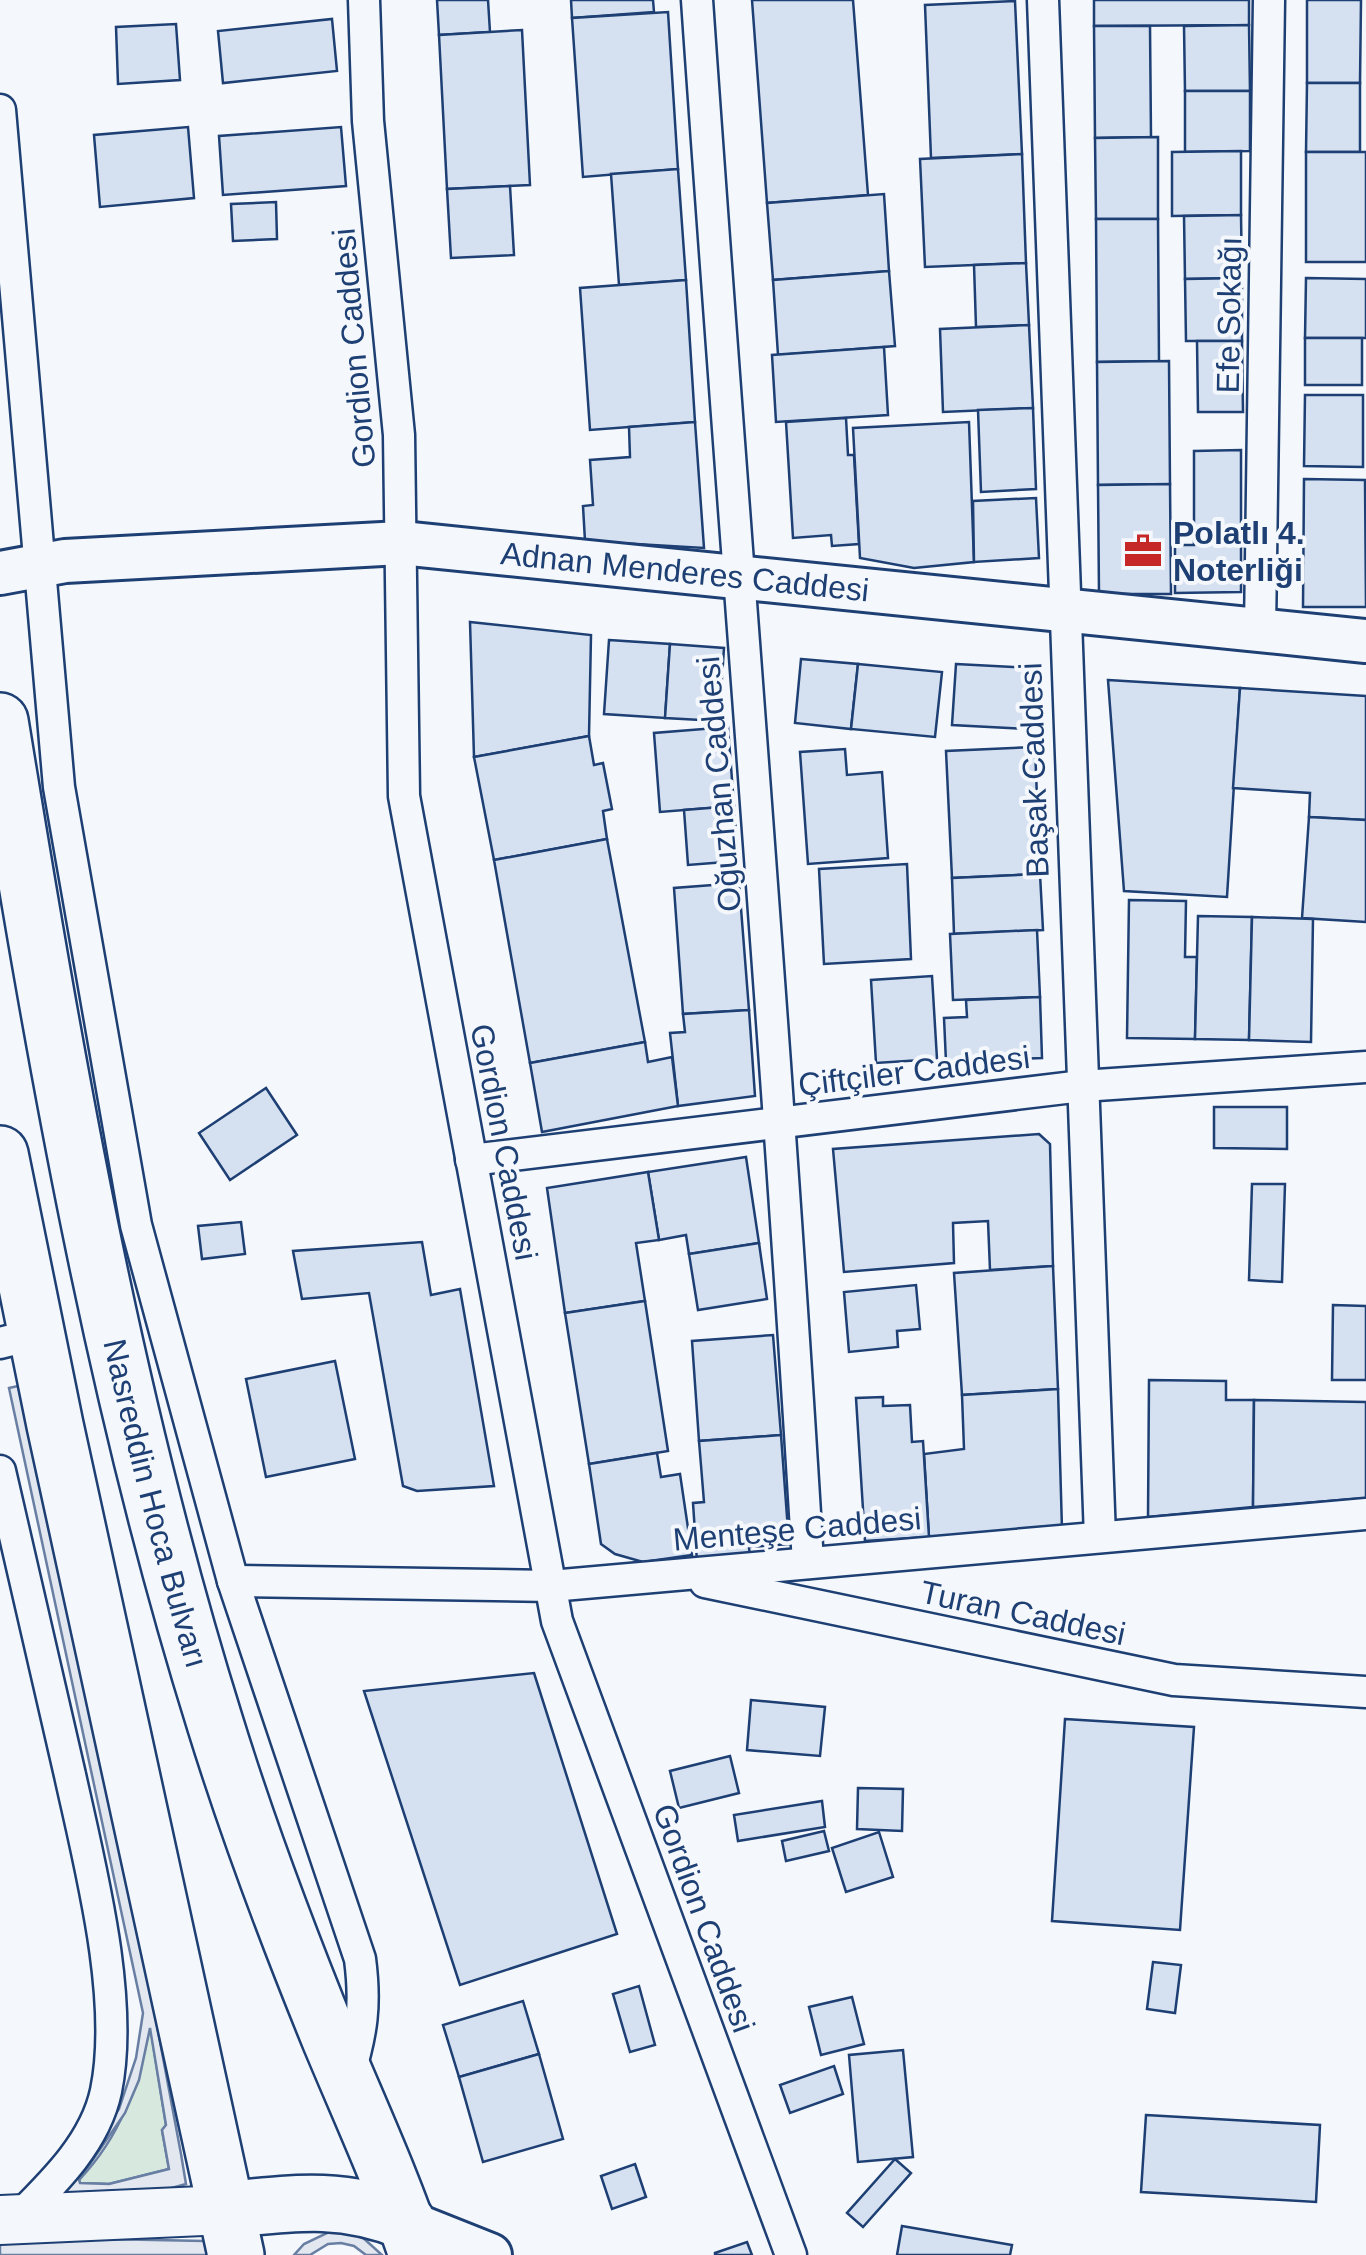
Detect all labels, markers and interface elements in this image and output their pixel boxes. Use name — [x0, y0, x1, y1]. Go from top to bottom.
street label: Gordion Caddesi — [326, 227, 382, 469]
street label: Efe Sokağı — [1210, 236, 1248, 394]
place label: Polatlı 4. Noterliği — [1173, 515, 1305, 588]
office icon: Polatlı 4. Noterliği — [1122, 530, 1164, 572]
street label: Adnan Menderes Caddesi — [499, 535, 871, 608]
street label: Oğuzhan Caddesi — [690, 655, 748, 913]
street label: Başak Caddesi — [1012, 662, 1056, 878]
street label: Gordion Caddesi — [463, 1021, 545, 1263]
street label: Çiftçiler Caddesi — [796, 1039, 1032, 1103]
street label: Nasreddin Hoca Bulvarı — [96, 1336, 215, 1672]
street label: Menteşe Caddesi — [671, 1500, 923, 1558]
street label: Turan Caddesi — [917, 1574, 1129, 1652]
street label: Gordion Caddesi — [646, 1799, 762, 2037]

